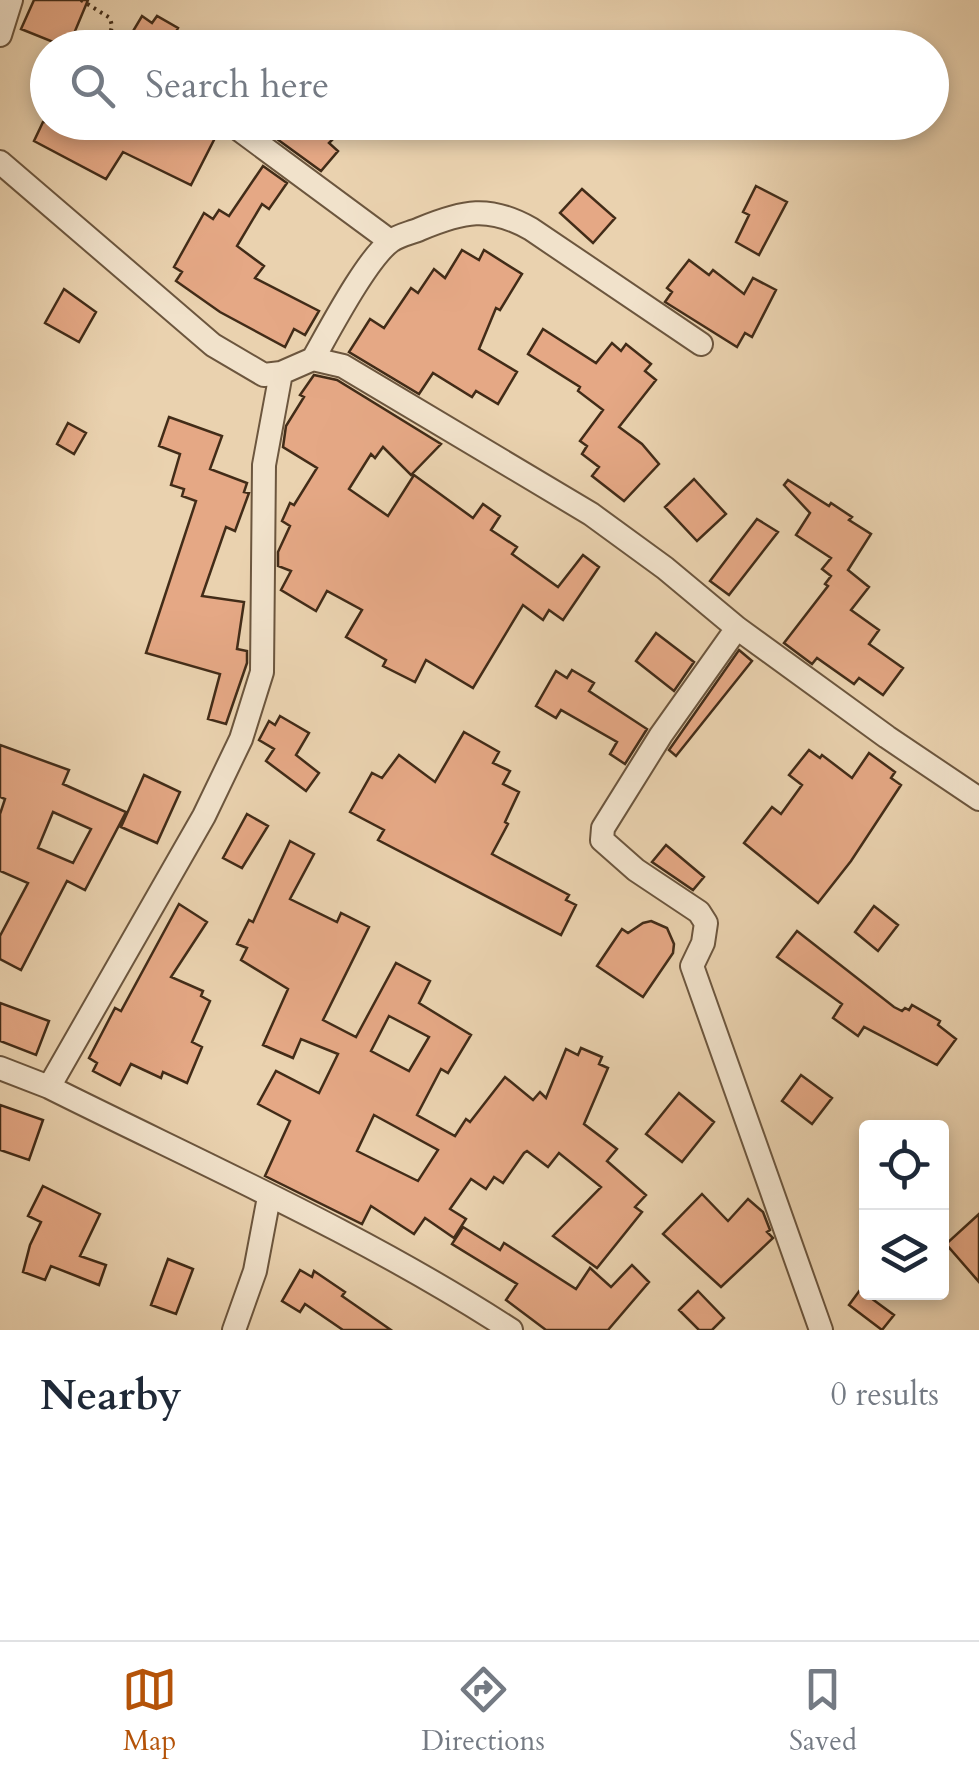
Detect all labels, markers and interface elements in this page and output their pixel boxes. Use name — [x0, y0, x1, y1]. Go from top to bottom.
search box — [30, 30, 949, 140]
icon: search — [65, 58, 120, 113]
text: Search here — [145, 59, 329, 111]
map controls — [859, 1120, 949, 1300]
button: locate — [859, 1120, 949, 1210]
button: layers — [859, 1210, 949, 1300]
text: Nearby — [40, 1367, 182, 1424]
text: 0 results — [831, 1373, 939, 1417]
tab: Map — [122, 1662, 177, 1760]
tab: Directions — [421, 1662, 545, 1760]
tab: Saved — [789, 1662, 857, 1760]

